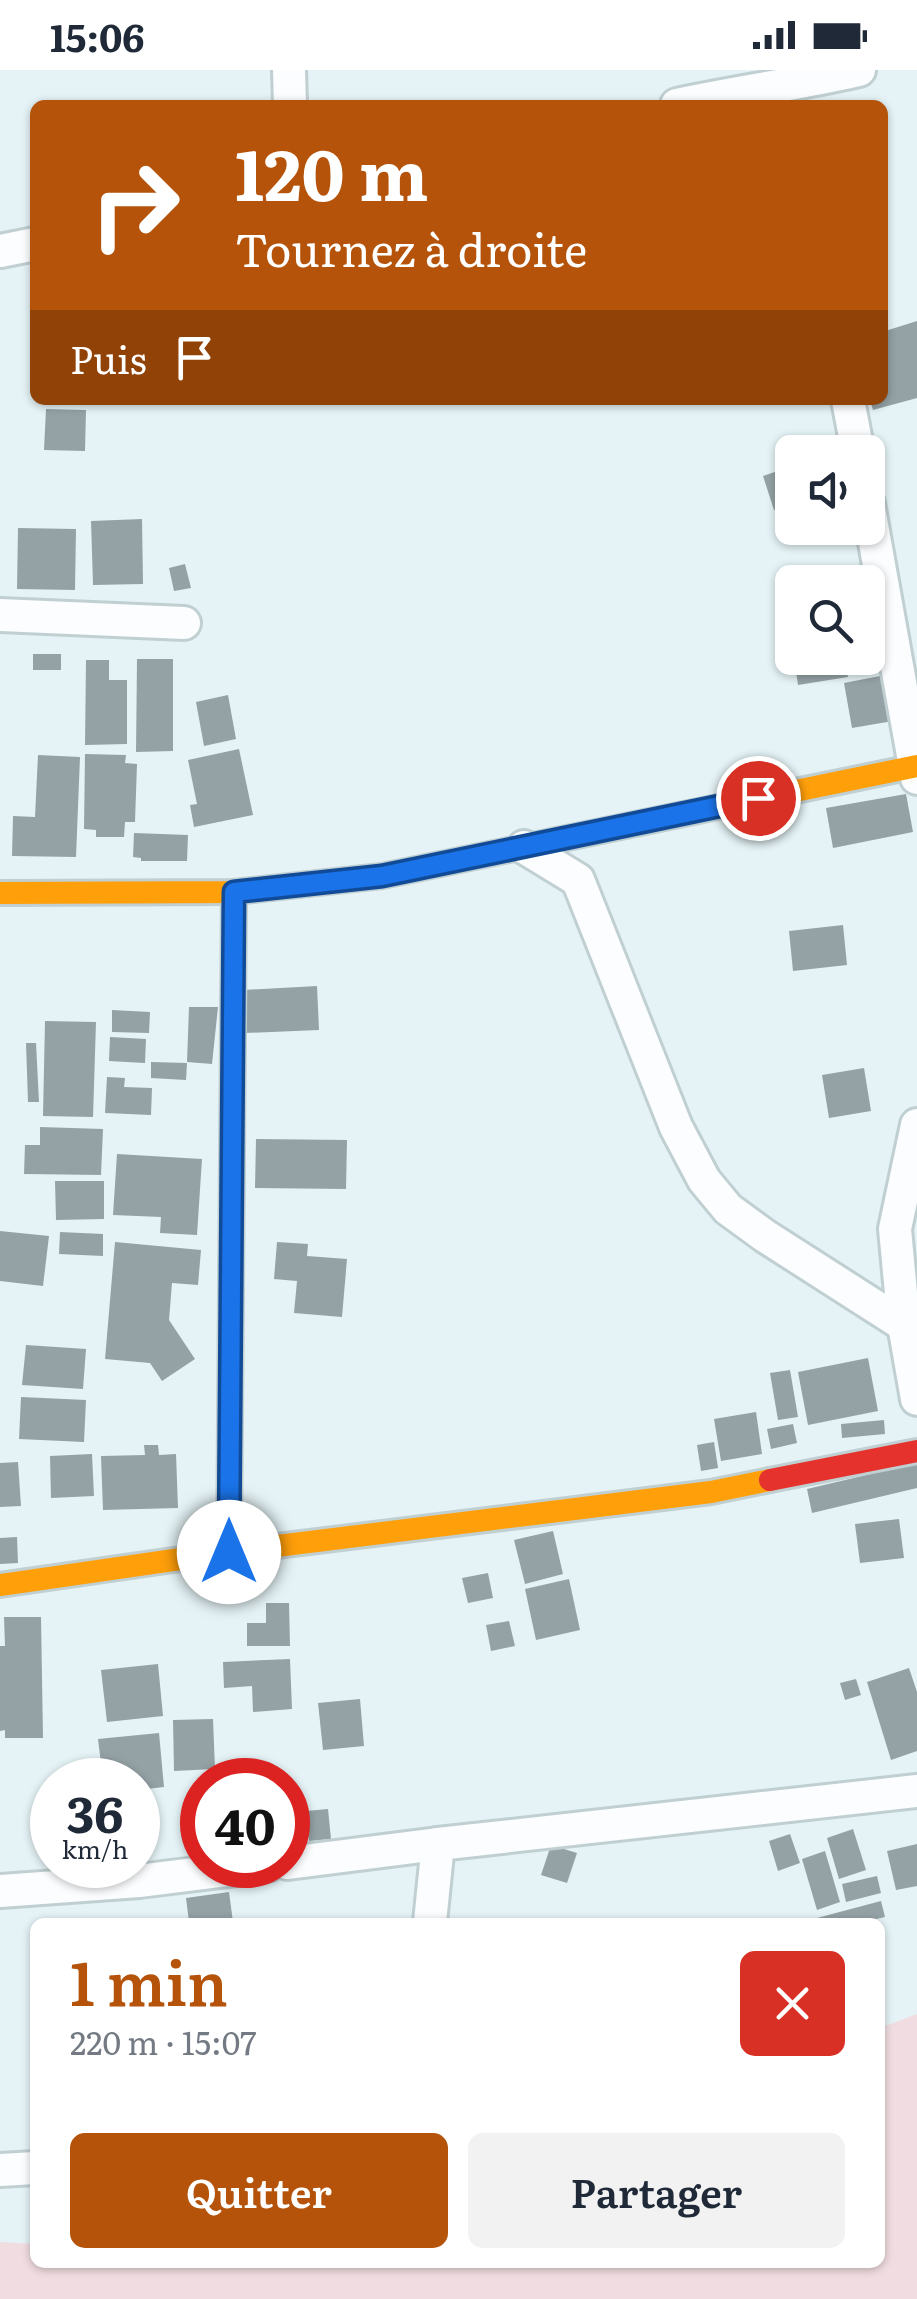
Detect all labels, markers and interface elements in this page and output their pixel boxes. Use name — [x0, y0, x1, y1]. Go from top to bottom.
text: 15:06 — [50, 7, 145, 64]
text: 120 m — [235, 119, 428, 223]
icon: right — [70, 140, 200, 270]
text: Tournez à droite — [235, 214, 587, 281]
text: Puis — [70, 329, 147, 386]
icon: arrive — [167, 330, 222, 385]
map controls — [775, 435, 885, 675]
button: sound — [775, 435, 885, 545]
button: search — [775, 565, 885, 675]
pin — [716, 756, 801, 841]
icon: arrive — [731, 771, 786, 826]
position arrow — [177, 1500, 281, 1604]
speed limit sign: 40 — [180, 1758, 310, 1888]
text: 36 — [66, 1774, 124, 1848]
text: km/h — [62, 1830, 128, 1867]
text: 1 min — [70, 1935, 228, 2024]
button: close — [740, 1951, 845, 2056]
text: 220 m · 15:07 — [70, 2017, 257, 2065]
button: Quitter — [70, 2133, 448, 2248]
button: Partager — [468, 2133, 845, 2248]

